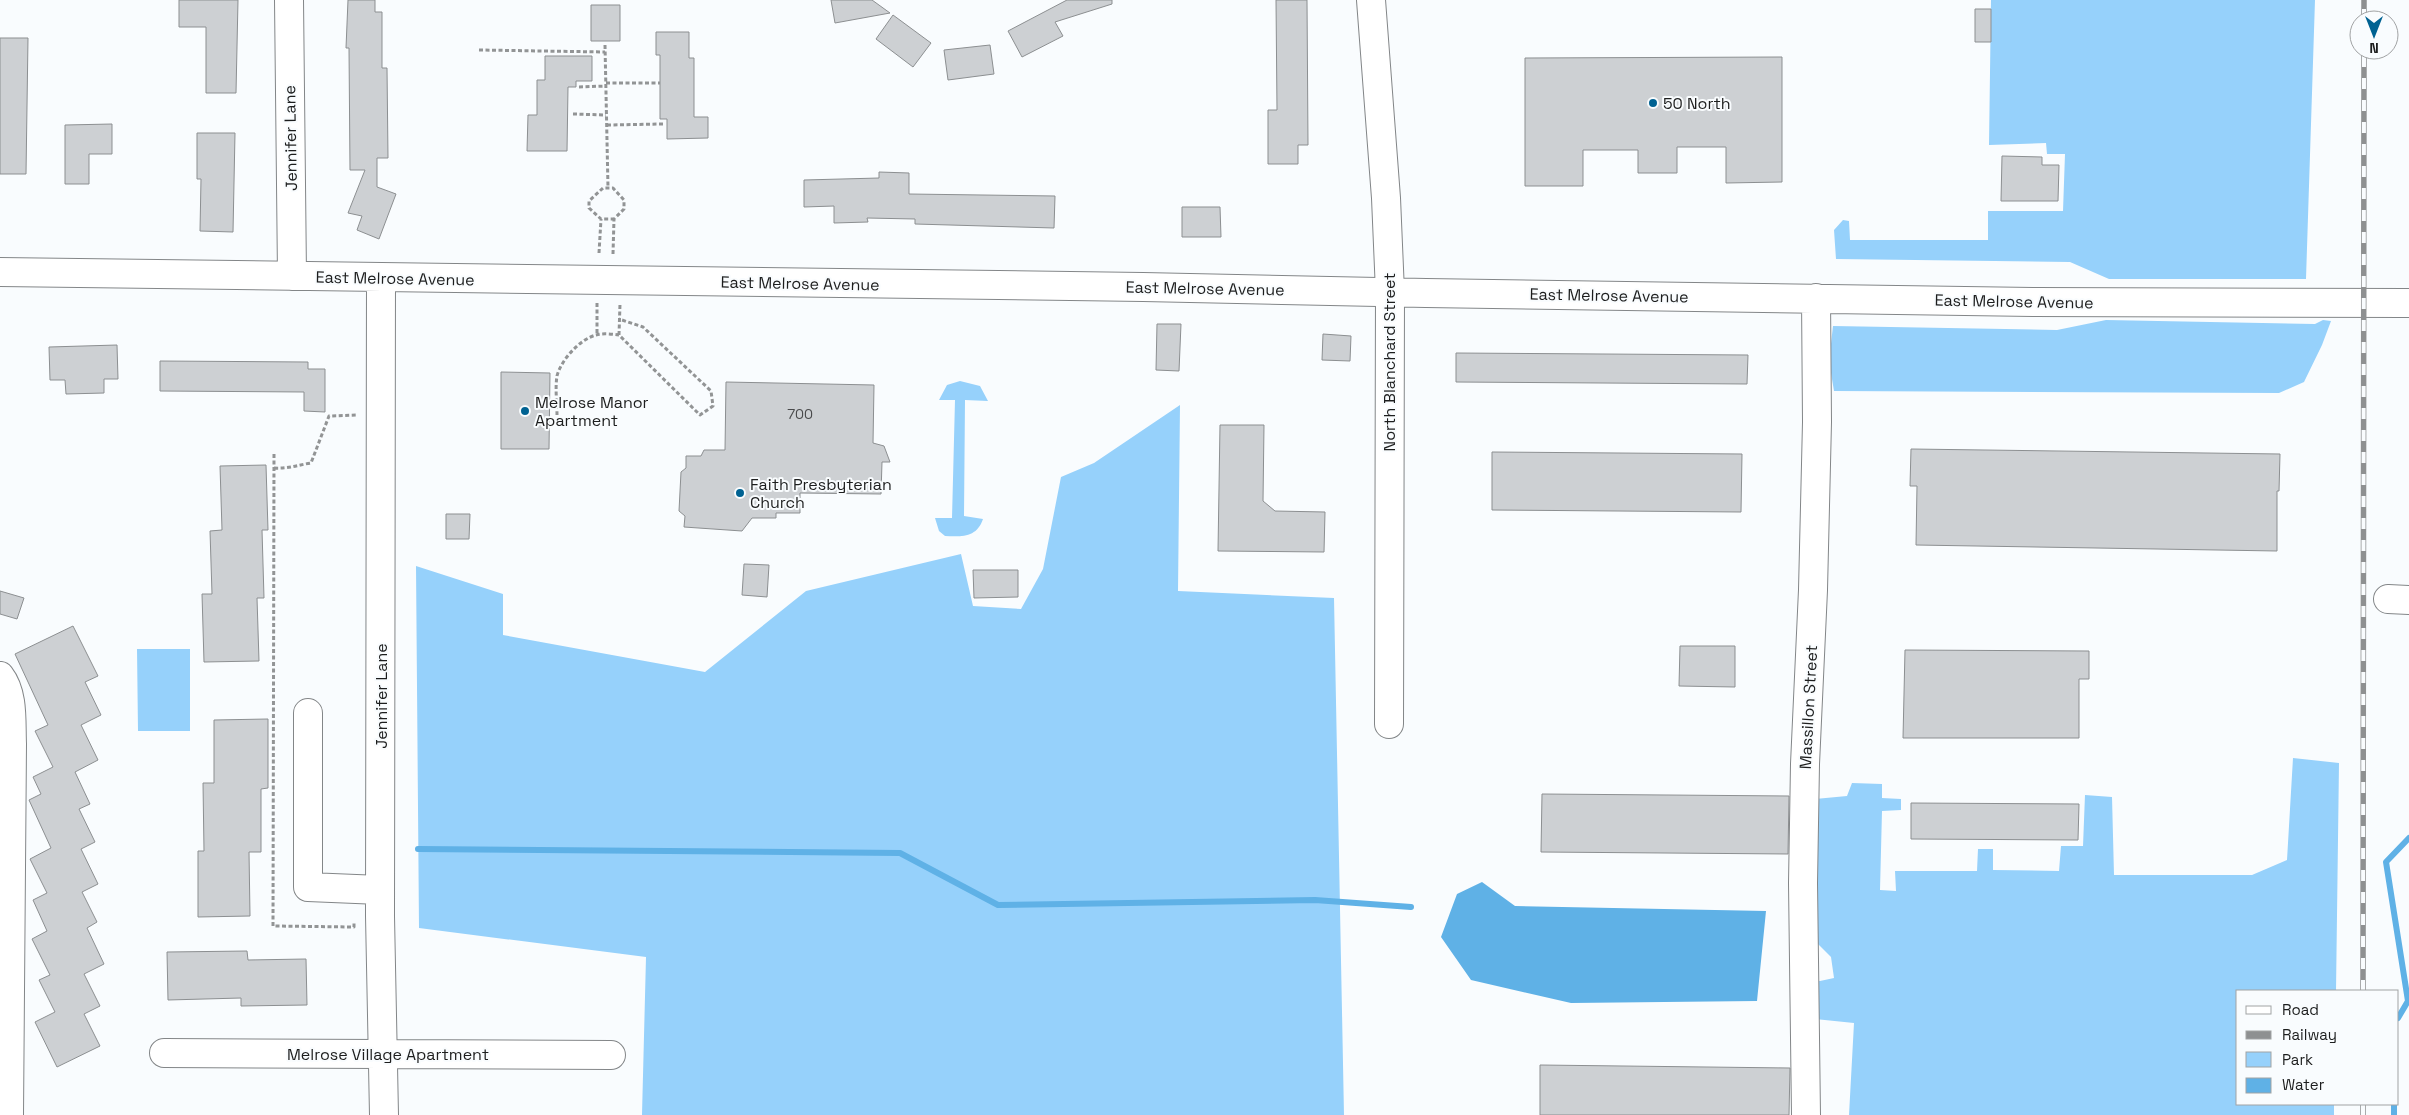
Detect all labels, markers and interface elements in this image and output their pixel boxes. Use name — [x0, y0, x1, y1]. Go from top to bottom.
north arrow — [2349, 10, 2399, 60]
text: N — [2369, 39, 2379, 57]
street label: Jennifer Lane — [279, 85, 302, 191]
place label: 50 North — [1663, 93, 1731, 114]
marker: 50 North — [1647, 97, 1659, 109]
street label: East Melrose Avenue — [315, 267, 475, 290]
street label: East Melrose Avenue — [720, 272, 880, 295]
street label: North Blanchard Street — [1379, 273, 1400, 451]
street label: East Melrose Avenue — [1125, 277, 1285, 300]
street label: East Melrose Avenue — [1529, 284, 1689, 307]
street label: East Melrose Avenue — [1934, 290, 2094, 313]
place label: Melrose Manor Apartment — [535, 392, 649, 431]
marker: Melrose Manor Apartment — [519, 405, 531, 417]
house number: 700 — [787, 405, 813, 423]
place label: Faith Presbyterian Church — [750, 474, 892, 513]
marker: Faith Presbyterian Church — [734, 487, 746, 499]
street label: Jennifer Lane — [371, 643, 392, 749]
street label: Massillon Street — [1795, 644, 1822, 770]
legend — [2236, 990, 2399, 1105]
text: Road — [2282, 1000, 2319, 1019]
text: Railway — [2282, 1025, 2337, 1044]
street label: Melrose Village Apartment — [287, 1044, 489, 1065]
text: Park — [2282, 1050, 2313, 1069]
text: Water — [2282, 1075, 2325, 1094]

